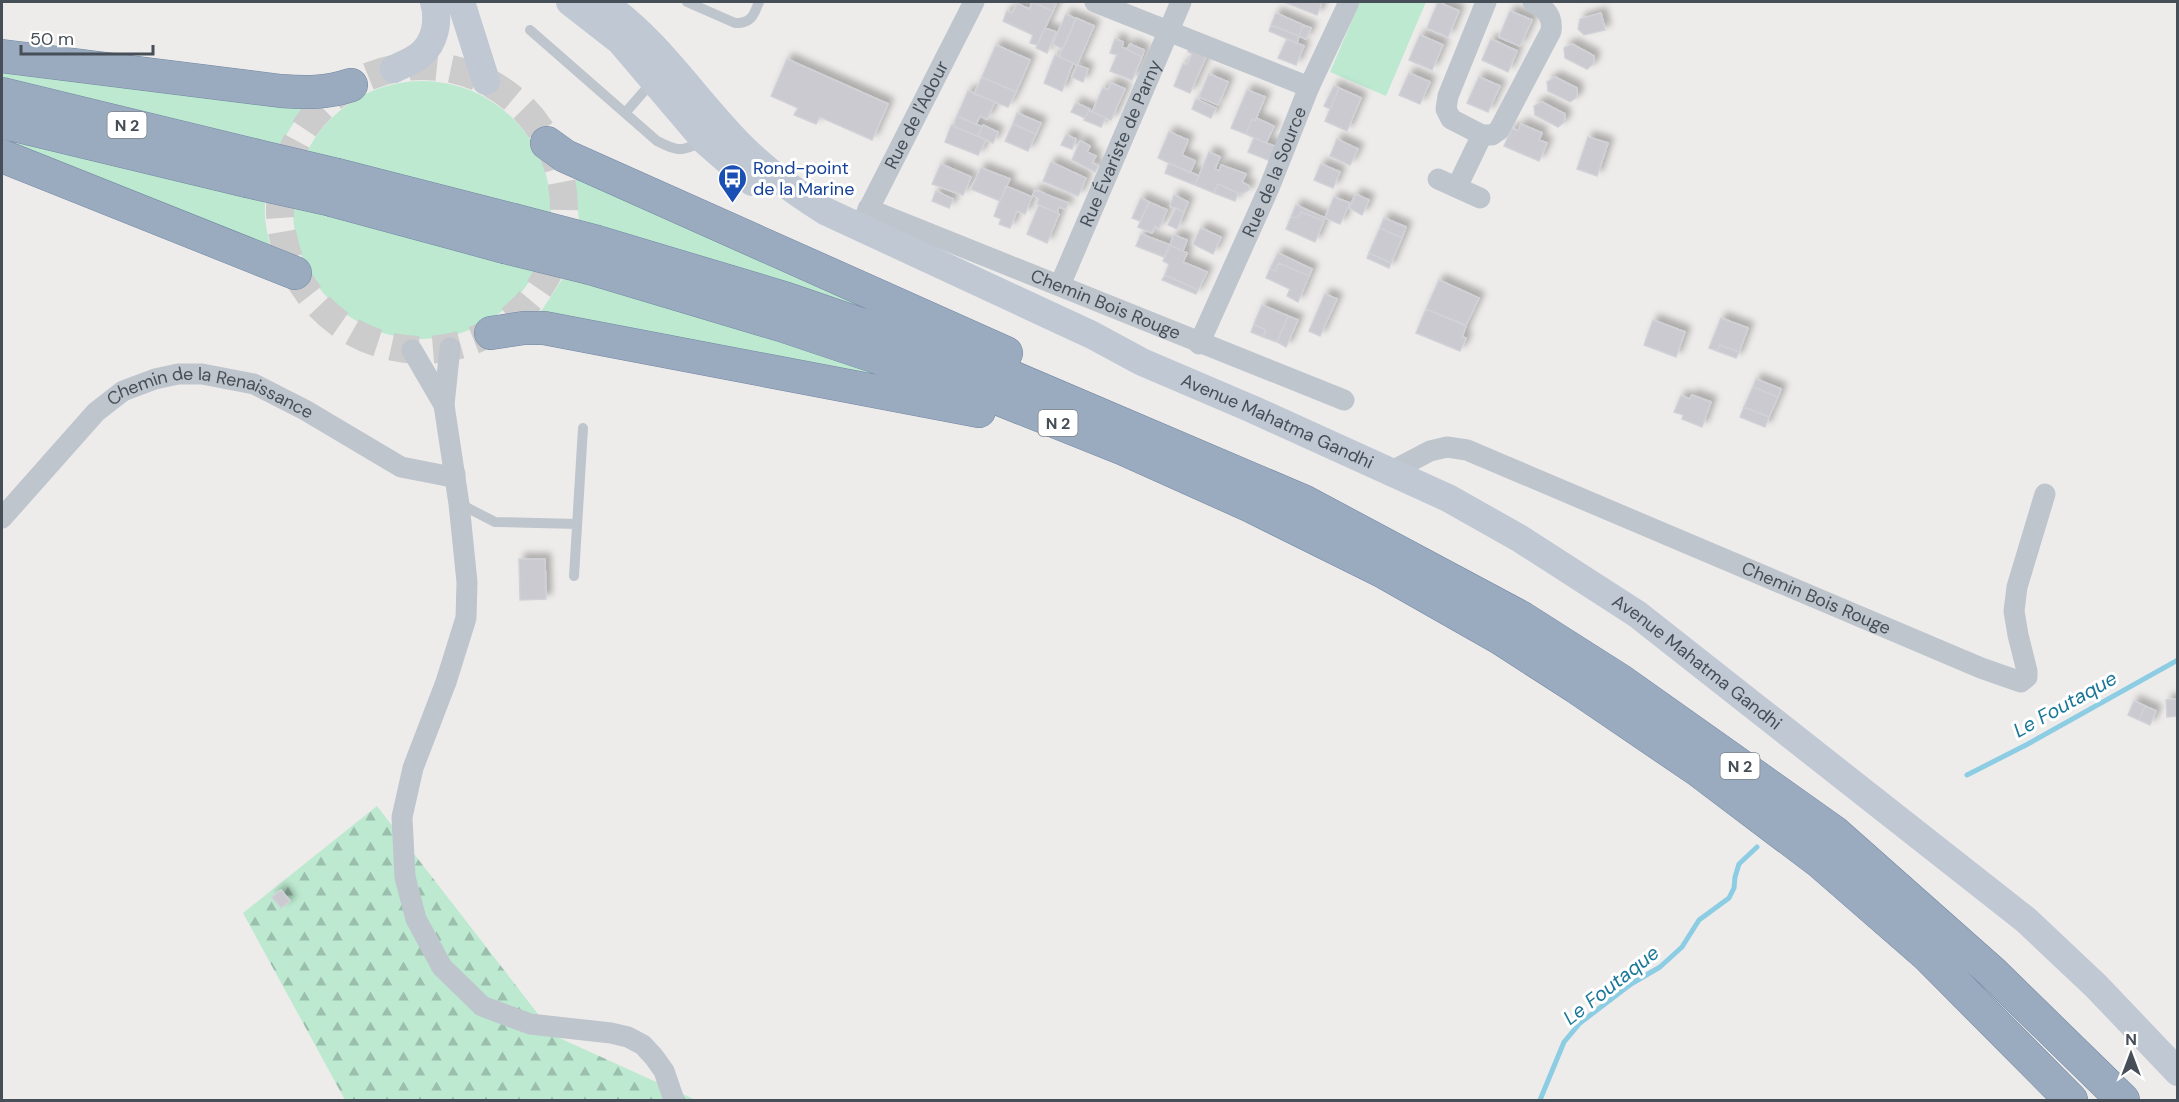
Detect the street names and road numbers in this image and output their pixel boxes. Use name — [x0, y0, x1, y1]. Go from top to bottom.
street label: Rue de l'Adour — [879, 56, 954, 173]
street label: Rue Évariste de Parny — [1074, 56, 1167, 231]
street label: Rue de la Source — [1236, 103, 1312, 241]
road number: N 2 — [108, 112, 146, 138]
street label: Chemin Bois Rouge — [1027, 263, 1184, 345]
street label: Avenue Mahatma Gandhi — [1177, 368, 1377, 475]
street label: Chemin de la Renaissance — [102, 397, 320, 429]
road number: N 2 — [1038, 410, 1078, 436]
street label: Chemin Bois Rouge — [1738, 556, 1895, 640]
street label: Avenue Mahatma Gandhi — [1608, 589, 1787, 735]
road number: N 2 — [1720, 753, 1760, 779]

